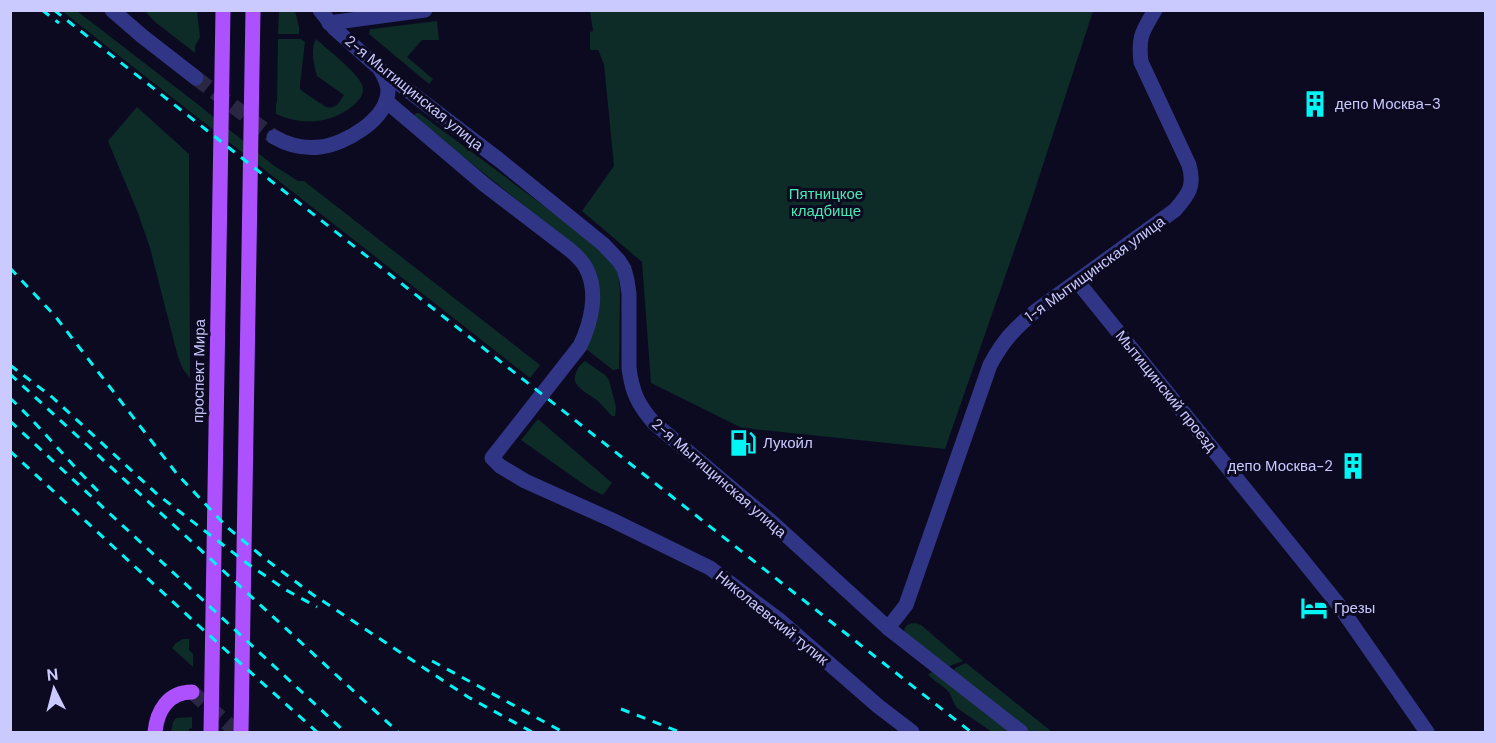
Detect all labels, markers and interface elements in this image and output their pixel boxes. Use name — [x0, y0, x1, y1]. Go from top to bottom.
street label: 2-я Мытищинская улица — [341, 31, 488, 155]
building icon: депо Москва-3 — [1300, 89, 1330, 119]
place label: депо Москва-3 — [1335, 94, 1441, 114]
park label: Пятницкое кладбище — [789, 184, 863, 221]
street label: 1-я Мытищинская улица — [1021, 211, 1170, 327]
street label: проспект Мира — [188, 318, 210, 423]
street label: Мытищинский проезд — [1111, 326, 1221, 456]
street label: 2-я Мытищинская улица — [647, 414, 791, 543]
fuel station icon: Лукойл — [728, 428, 758, 458]
place label: Лукойл — [763, 433, 813, 453]
building icon: депо Москва-2 — [1338, 451, 1368, 481]
place label: депо Москва-2 — [1227, 456, 1333, 476]
street label: Николаевский тупик — [711, 566, 833, 670]
hotel icon: Грезы — [1299, 593, 1329, 623]
place label: Грезы — [1334, 598, 1375, 618]
north arrow — [24, 659, 84, 719]
text: N — [46, 664, 59, 686]

